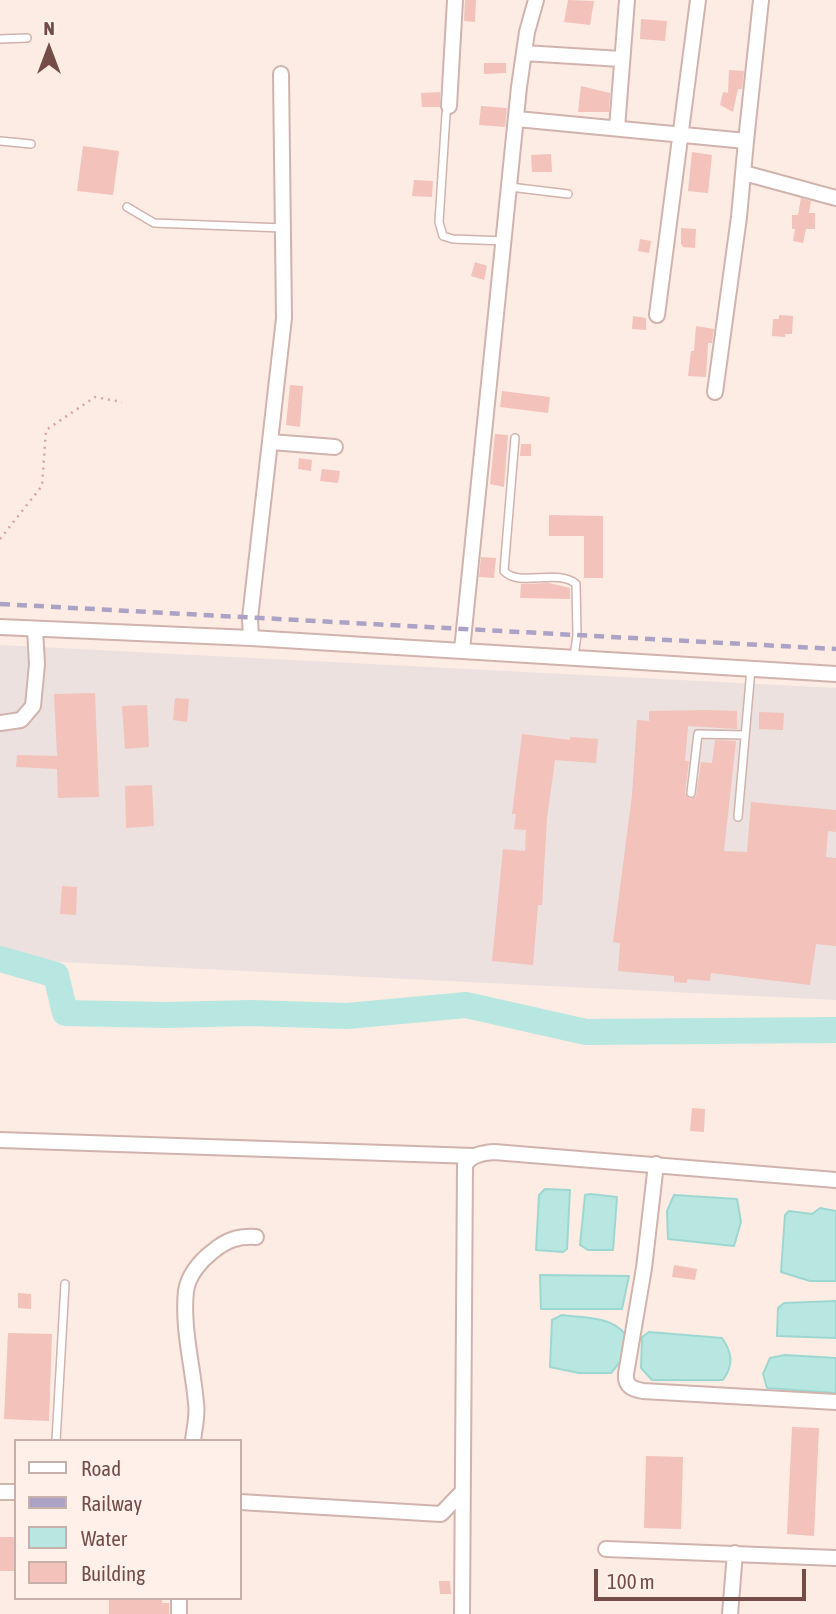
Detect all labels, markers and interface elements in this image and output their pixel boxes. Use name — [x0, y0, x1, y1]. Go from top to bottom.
north arrow — [14, 14, 84, 84]
text: N — [43, 17, 55, 39]
legend — [14, 1439, 242, 1600]
text: Road — [81, 1456, 121, 1480]
text: Railway — [81, 1491, 142, 1515]
text: Water — [81, 1526, 127, 1550]
scale bar — [598, 1554, 810, 1598]
text: Building — [81, 1561, 145, 1585]
text: 100 m — [607, 1569, 655, 1593]

